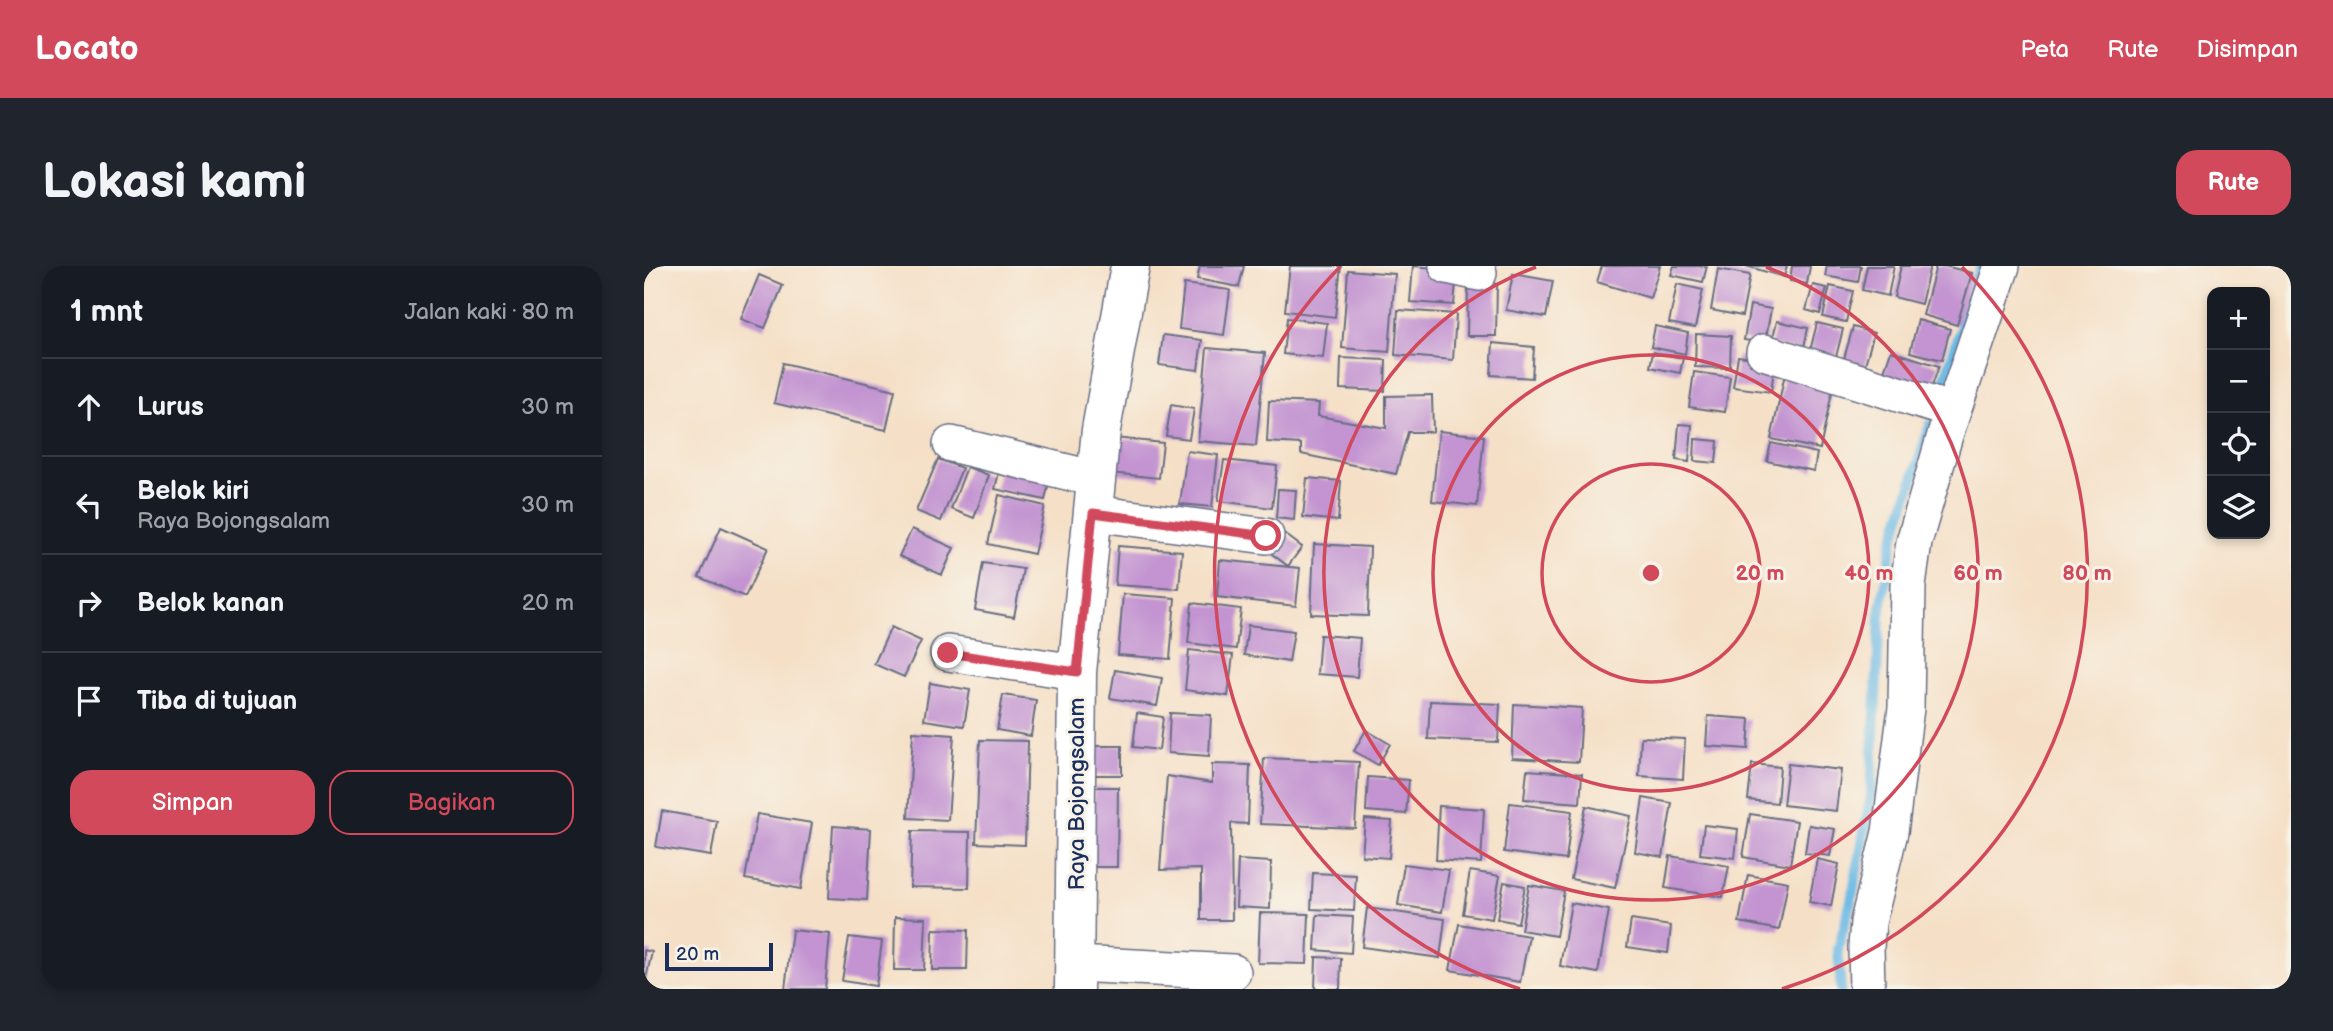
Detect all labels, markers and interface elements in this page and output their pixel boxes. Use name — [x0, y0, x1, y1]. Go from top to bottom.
text: Locato — [35, 29, 139, 69]
text: Peta — [2021, 35, 2069, 64]
text: Rute — [2107, 35, 2159, 64]
text: Disimpan — [2197, 35, 2298, 64]
button: Rute — [2176, 150, 2291, 215]
text: Lokasi kami — [42, 153, 306, 212]
map controls — [2207, 287, 2270, 539]
button: + — [2207, 287, 2270, 350]
text: 1 mnt — [70, 294, 143, 330]
text: Jalan kaki · 80 m — [405, 298, 574, 326]
button: − — [2207, 350, 2270, 413]
icon: ahead — [70, 388, 108, 426]
text: Lurus — [137, 392, 204, 423]
text: 30 m — [521, 393, 574, 421]
button: locate — [2207, 413, 2270, 476]
text: Belok kiri — [137, 476, 249, 507]
button: layers — [2207, 476, 2270, 539]
icon: left — [70, 486, 108, 524]
text: 30 m — [521, 491, 574, 519]
text: Raya Bojongsalam — [137, 507, 330, 535]
route start — [1250, 520, 1281, 551]
centre of rings — [1639, 561, 1663, 585]
text: 20 m — [1736, 561, 1784, 586]
text: 40 m — [1844, 561, 1894, 586]
text: 60 m — [1953, 561, 2003, 586]
text: 80 m — [2062, 561, 2112, 586]
icon: right — [70, 584, 108, 622]
text: Belok kanan — [137, 588, 284, 619]
text: 20 m — [522, 589, 574, 617]
route end — [932, 637, 963, 668]
icon: arrive — [70, 682, 108, 720]
text: Tiba di tujuan — [137, 686, 297, 717]
street label: Raya Bojongsalam — [1063, 698, 1091, 890]
button: Simpan — [70, 770, 315, 835]
button: Bagikan — [329, 770, 574, 835]
scale bar — [665, 940, 774, 972]
text: 20 m — [676, 943, 719, 966]

